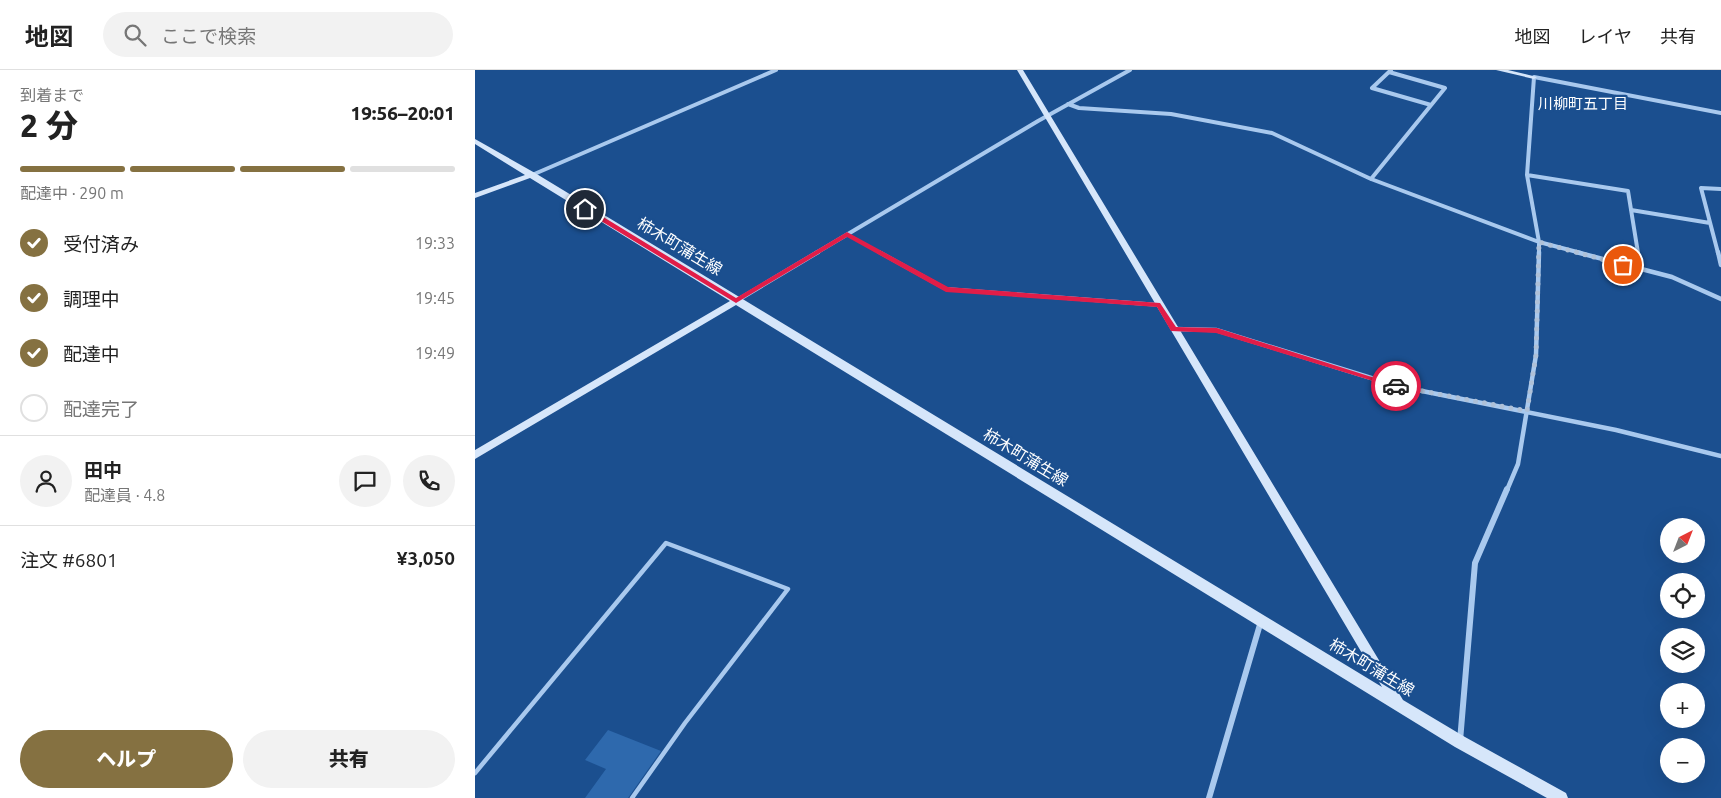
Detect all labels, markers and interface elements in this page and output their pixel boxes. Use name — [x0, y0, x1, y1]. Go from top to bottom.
search box — [103, 12, 453, 57]
icon: search — [121, 21, 149, 49]
text: 地図 — [25, 23, 73, 50]
text: ここで検索 — [161, 25, 256, 47]
text: 地図 — [1515, 26, 1551, 46]
text: レイヤ — [1579, 26, 1632, 46]
text: 共有 — [1660, 26, 1696, 46]
text: 到着まで — [20, 86, 84, 104]
district label: 川柳町五丁目 — [1538, 95, 1628, 112]
text: 19:56–20:01 — [350, 102, 455, 124]
text: 2 分 — [20, 107, 78, 143]
text: 配達中 · 290 m — [20, 184, 124, 202]
pin — [564, 188, 606, 230]
icon: home — [571, 195, 599, 223]
street label: 柿木町蒲生線 — [634, 214, 726, 278]
icon: check — [20, 229, 48, 257]
text: 受付済み — [63, 233, 139, 255]
text: 19:33 — [415, 234, 455, 252]
pin — [1602, 244, 1644, 286]
icon: bag — [1609, 251, 1637, 279]
icon: check — [20, 284, 48, 312]
text: 調理中 — [63, 288, 120, 310]
text: 19:45 — [415, 289, 455, 307]
icon: check — [20, 339, 48, 367]
text: 配達中 — [63, 343, 120, 365]
text: 19:49 — [415, 344, 455, 362]
courier — [1371, 361, 1421, 411]
icon: car — [1382, 372, 1410, 400]
text: 配達完了 — [63, 398, 139, 420]
street label: 柿木町蒲生線 — [980, 425, 1072, 489]
button: person — [20, 455, 72, 507]
button: chat — [339, 455, 391, 507]
button: phone — [403, 455, 455, 507]
text: 田中 — [84, 459, 122, 481]
text: 配達員 · 4.8 — [84, 486, 165, 504]
north arrow — [1660, 518, 1705, 562]
map controls — [1660, 518, 1705, 783]
text: ¥3,050 — [397, 547, 455, 569]
text: 注文 #6801 — [20, 549, 118, 571]
button: locate — [1660, 573, 1705, 618]
button: layers — [1660, 628, 1705, 673]
street label: 柿木町蒲生線 — [1326, 635, 1418, 699]
button: + — [1660, 683, 1705, 728]
button: ヘルプ — [20, 730, 233, 788]
button: 共有 — [243, 730, 455, 788]
button: − — [1660, 738, 1705, 783]

